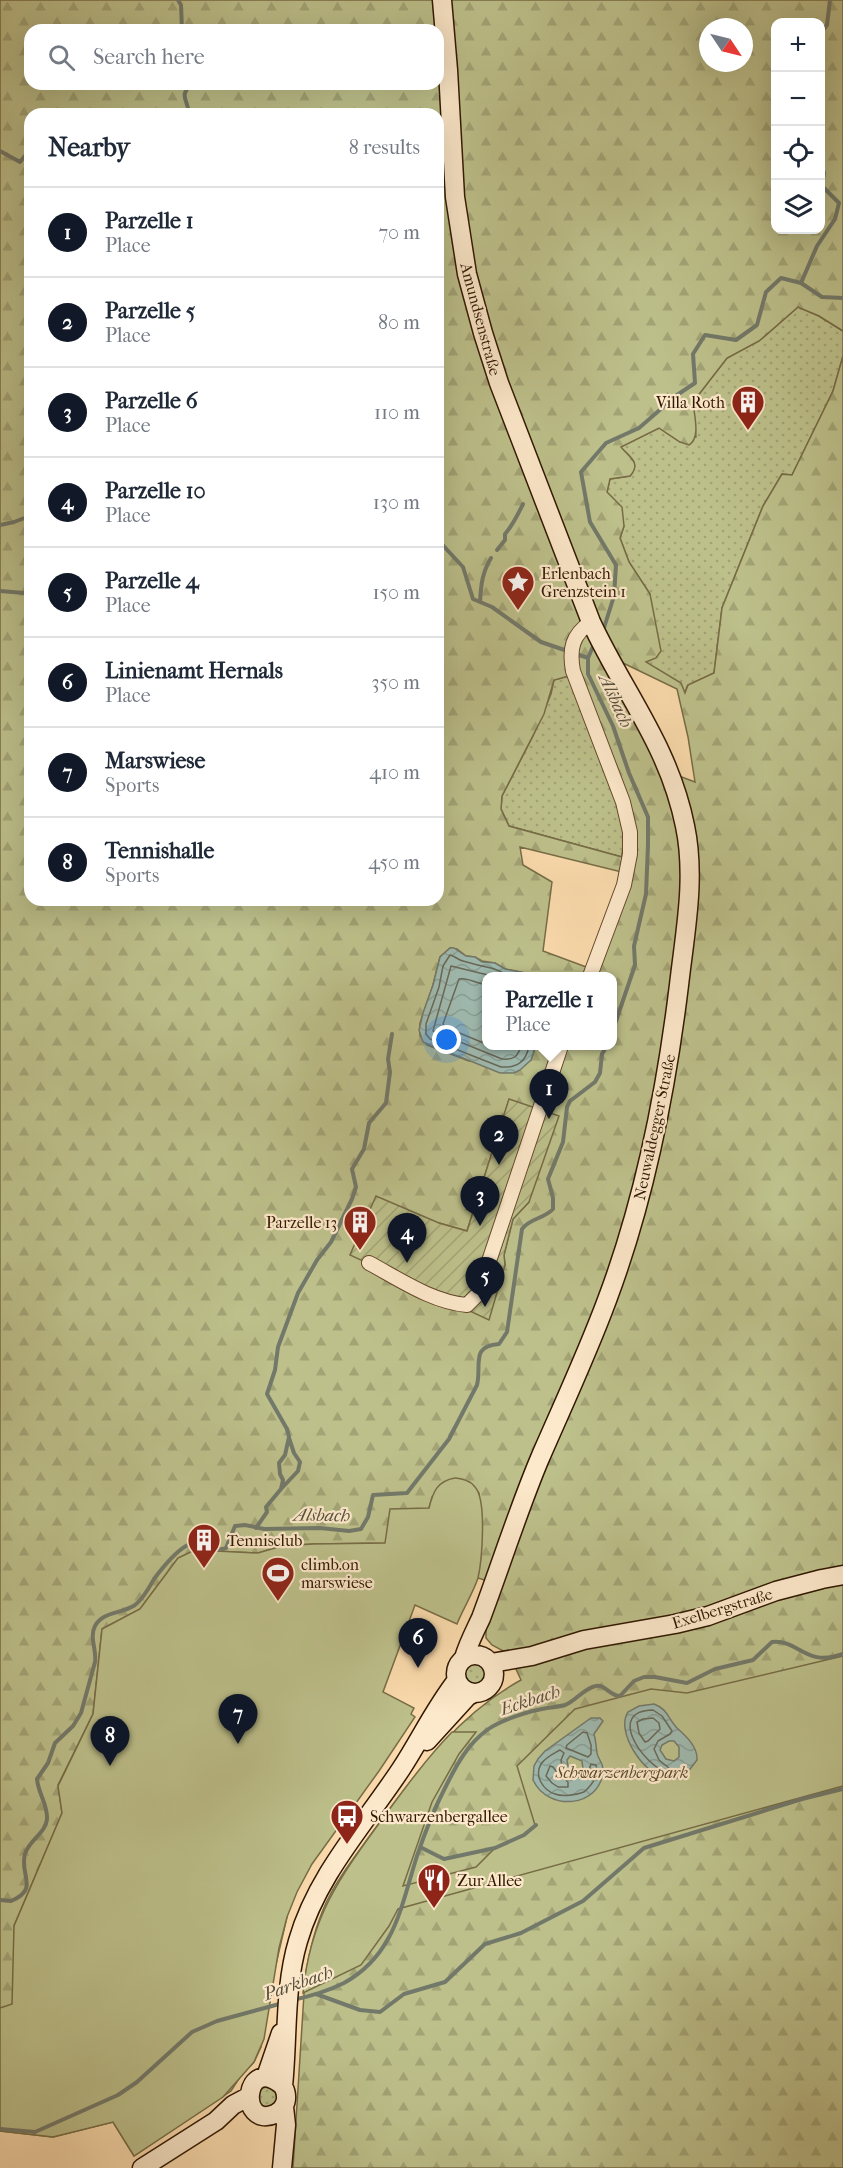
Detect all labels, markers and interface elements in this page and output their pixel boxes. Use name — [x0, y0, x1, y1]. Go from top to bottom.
north arrow — [699, 18, 753, 72]
map controls — [771, 18, 825, 234]
button: + — [771, 18, 825, 72]
search box — [24, 24, 444, 90]
icon: search — [45, 41, 78, 74]
text: Search here — [93, 44, 205, 70]
button: − — [771, 72, 825, 126]
button: locate — [771, 126, 825, 180]
text: Nearby — [48, 132, 130, 163]
text: 8 results — [349, 136, 420, 159]
button: layers — [771, 180, 825, 234]
text: Parzelle 1 — [105, 208, 194, 234]
text: 1 — [64, 221, 71, 244]
text: 70 m — [378, 221, 420, 244]
text: Place — [105, 234, 151, 257]
street label: Amundsenstraße — [456, 260, 505, 378]
text: Parzelle 5 — [105, 298, 195, 324]
text: 2 — [62, 311, 73, 334]
text: 80 m — [378, 311, 420, 334]
text: Place — [105, 324, 151, 347]
building icon: Villa Roth — [730, 384, 766, 431]
text: Parzelle 6 — [105, 388, 198, 414]
place label: Villa Roth — [655, 393, 725, 412]
text: 3 — [63, 401, 72, 424]
text: 110 m — [374, 401, 420, 424]
text: Place — [105, 414, 151, 437]
text: Parzelle 10 — [105, 478, 206, 504]
text: 4 — [62, 491, 73, 514]
text: 130 m — [373, 491, 420, 514]
text: Place — [105, 504, 151, 527]
place icon: Erlenbach Grenzstein 1 — [500, 564, 536, 611]
place label: Erlenbach Grenzstein 1 — [541, 564, 626, 601]
text: Parzelle 4 — [105, 568, 199, 594]
text: 5 — [63, 581, 72, 604]
text: 150 m — [372, 581, 420, 604]
text: Place — [105, 594, 151, 617]
text: Linienamt Hernals — [105, 658, 283, 684]
water label: Alsbach — [594, 669, 637, 731]
text: 6 — [62, 671, 73, 694]
text: 350 m — [371, 671, 420, 694]
text: Place — [105, 684, 151, 707]
text: Marswiese — [105, 748, 205, 774]
text: 7 — [63, 761, 72, 784]
text: 410 m — [369, 761, 420, 784]
text: Sports — [105, 774, 159, 797]
text: Tennishalle — [105, 838, 214, 864]
text: 8 — [62, 851, 73, 874]
text: 450 m — [368, 851, 420, 874]
text: Sports — [105, 864, 159, 887]
popup — [482, 972, 617, 1050]
text: Parzelle 1 — [505, 987, 594, 1013]
text: Place — [505, 1013, 551, 1036]
your location — [432, 1025, 461, 1054]
street label: Neuwaldegger Straße — [630, 1052, 679, 1202]
pin: 1 — [530, 1070, 568, 1119]
pin: 2 — [480, 1116, 518, 1165]
pin: 3 — [460, 1176, 500, 1226]
building icon: Parzelle 13 — [342, 1204, 378, 1251]
place label: Parzelle 13 — [266, 1213, 337, 1232]
pin: 4 — [388, 1214, 426, 1263]
pin: 5 — [466, 1258, 504, 1307]
water label: Alsbach — [292, 1504, 350, 1526]
building icon: Tennisclub — [186, 1522, 222, 1569]
place label: Tennisclub — [227, 1531, 302, 1550]
sports icon: climb.on marswiese — [260, 1555, 296, 1602]
place label: climb.on marswiese — [301, 1555, 373, 1592]
street label: Exelbergstraße — [670, 1584, 775, 1633]
pin: 6 — [398, 1618, 438, 1668]
water label: Eckbach — [496, 1681, 563, 1720]
pin: 7 — [218, 1694, 258, 1744]
pin: 8 — [90, 1716, 130, 1766]
park label: Schwarzenbergpark — [555, 1763, 688, 1782]
bus stop icon: Schwarzenbergallee — [329, 1798, 365, 1845]
place label: Schwarzenbergallee — [370, 1807, 508, 1826]
restaurant icon: Zur Allee — [416, 1862, 452, 1909]
place label: Zur Allee — [457, 1871, 522, 1890]
water label: Parkbach — [260, 1962, 336, 2005]

